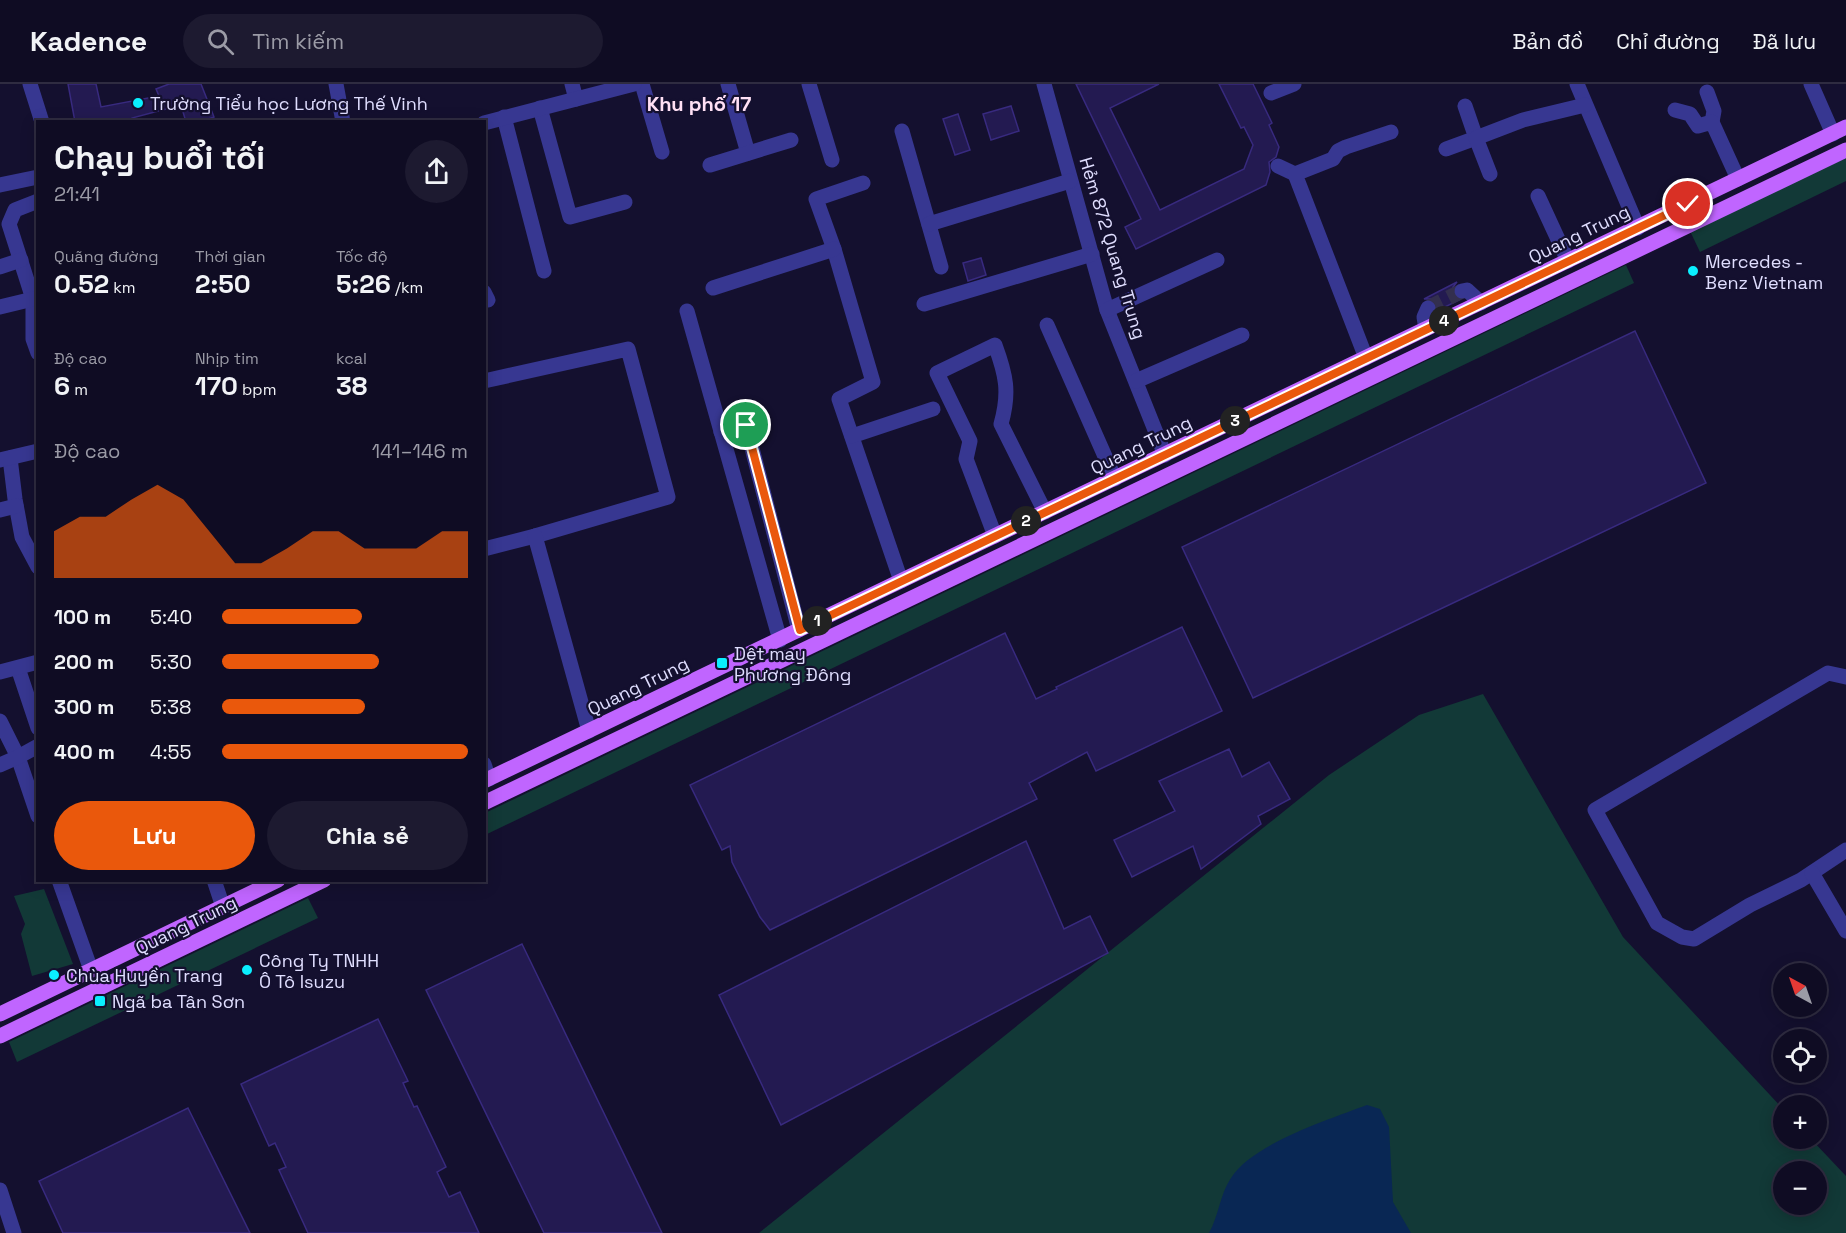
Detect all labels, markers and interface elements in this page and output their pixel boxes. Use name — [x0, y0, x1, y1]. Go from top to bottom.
search box — [183, 14, 603, 68]
text: Kadence — [30, 23, 147, 59]
icon: search — [204, 25, 237, 58]
text: Tìm kiếm — [252, 27, 344, 55]
text: Bản đồ — [1513, 28, 1583, 55]
text: Chỉ đường — [1616, 28, 1720, 55]
text: Đã lưu — [1753, 28, 1816, 55]
district label: Khu phố 17 — [647, 91, 751, 117]
place label: Trường Tiểu học Lương Thế Vinh — [150, 92, 428, 115]
marker: Trường Tiểu học Lương Thế Vinh — [131, 96, 145, 110]
text: Chạy buổi tối — [54, 137, 265, 179]
button: share — [405, 140, 468, 203]
street label: Hẻm 872 Quang Trung — [1074, 154, 1152, 342]
pin — [1662, 178, 1713, 229]
text: 21:41 — [54, 181, 100, 207]
icon: check — [1671, 187, 1704, 220]
street label: Quang Trung — [1525, 200, 1633, 268]
text: Quãng đường — [54, 246, 159, 267]
text: Thời gian — [195, 246, 266, 267]
text: Tốc độ — [336, 246, 388, 267]
place label: Mercedes - Benz Vietnam — [1705, 250, 1823, 294]
marker: Mercedes - Benz Vietnam — [1686, 264, 1700, 278]
text: 0.52 — [54, 267, 109, 301]
text: 2:50 — [195, 267, 251, 301]
text: 5:26 — [336, 267, 391, 301]
text: km — [109, 277, 136, 298]
text: /km — [391, 277, 423, 298]
pin: 4 — [1429, 306, 1459, 336]
text: 4 — [1439, 310, 1449, 331]
text: Độ cao — [54, 348, 107, 369]
text: Nhịp tim — [195, 348, 259, 369]
text: kcal — [336, 348, 367, 369]
text: 6 — [54, 369, 70, 403]
text: 170 — [195, 369, 238, 403]
text: 38 — [336, 369, 367, 403]
text: m — [70, 379, 88, 400]
text: bpm — [238, 379, 276, 400]
pin — [720, 399, 771, 450]
pin: 3 — [1220, 406, 1250, 436]
icon: arrive — [729, 408, 762, 441]
text: 3 — [1230, 410, 1240, 431]
street label: Quang Trung — [1087, 411, 1195, 479]
text: Độ cao — [54, 438, 120, 464]
text: 141–146 m — [372, 438, 468, 464]
pin: 2 — [1011, 506, 1041, 536]
text: 2 — [1021, 510, 1031, 531]
text: 100 m — [54, 604, 111, 630]
text: 5:40 — [150, 604, 192, 630]
pin: 1 — [802, 606, 832, 636]
text: 1 — [813, 610, 821, 631]
place label: Dệt may Phương Đông — [734, 642, 851, 686]
text: 200 m — [54, 649, 114, 675]
text: 5:30 — [150, 649, 192, 675]
street label: Quang Trung — [584, 652, 692, 720]
marker: Dệt may Phương Đông — [715, 656, 729, 670]
text: 300 m — [54, 694, 114, 720]
text: 5:38 — [150, 694, 192, 720]
text: 400 m — [54, 739, 115, 765]
text: 4:55 — [150, 739, 192, 765]
button: Lưu — [54, 801, 255, 870]
button: Chia sẻ — [267, 801, 468, 870]
street label: Quang Trung — [132, 891, 240, 959]
place label: Công Ty TNHH Ô Tô Isuzu — [259, 949, 379, 993]
marker: Công Ty TNHH Ô Tô Isuzu — [240, 963, 254, 977]
north arrow — [1773, 963, 1827, 1017]
map controls — [1773, 963, 1827, 1215]
place label: Chùa Huyền Trang — [66, 964, 223, 987]
marker: Chùa Huyền Trang — [47, 968, 61, 982]
place label: Ngã ba Tân Sơn — [112, 990, 245, 1013]
marker: Ngã ba Tân Sơn — [93, 994, 107, 1008]
button: locate — [1773, 1029, 1827, 1083]
button: + — [1773, 1095, 1827, 1149]
button: − — [1773, 1161, 1827, 1215]

